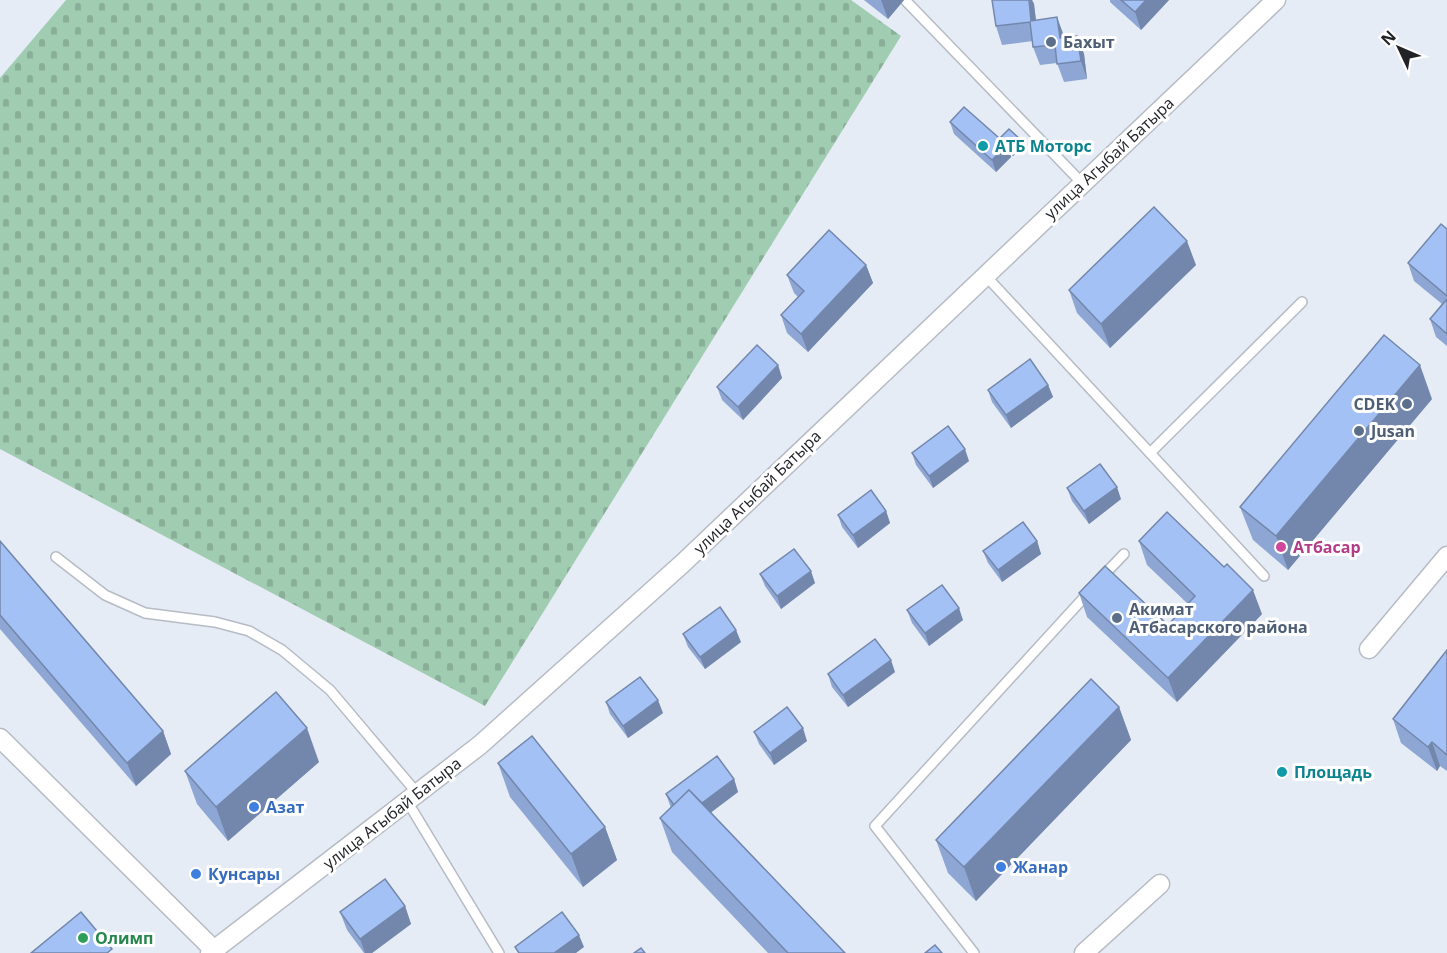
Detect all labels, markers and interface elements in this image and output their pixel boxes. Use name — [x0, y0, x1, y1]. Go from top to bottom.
north arrow — [1369, 18, 1429, 78]
text: N — [1376, 25, 1401, 50]
place label: Бахыт — [1063, 31, 1115, 53]
marker: Бахыт — [1044, 35, 1058, 49]
street label: улица Агыбай Батыра — [1039, 92, 1179, 224]
place label: АТБ Моторс — [995, 135, 1092, 157]
marker: АТБ Моторс — [976, 139, 990, 153]
place label: CDEK — [1353, 393, 1395, 415]
marker: CDEK — [1400, 397, 1414, 411]
place label: Jusan — [1369, 420, 1415, 442]
marker: Jusan — [1352, 424, 1366, 438]
street label: улица Агыбай Батыра — [688, 425, 826, 559]
place label: Атбасар — [1293, 536, 1361, 558]
marker: Атбасар — [1274, 540, 1288, 554]
place label: Акимат Атбасарского района — [1129, 598, 1308, 638]
marker: Акимат Атбасарского района — [1110, 611, 1124, 625]
street label: улица Агыбай Батыра — [318, 752, 466, 874]
place label: Площадь — [1294, 761, 1372, 783]
marker: Площадь — [1275, 765, 1289, 779]
place label: Азат — [266, 796, 305, 818]
marker: Азат — [247, 800, 261, 814]
place label: Жанар — [1013, 856, 1068, 878]
marker: Жанар — [994, 860, 1008, 874]
place label: Кунсары — [208, 863, 280, 885]
marker: Кунсары — [189, 867, 203, 881]
place label: Олимп — [95, 927, 154, 949]
marker: Олимп — [76, 931, 90, 945]

